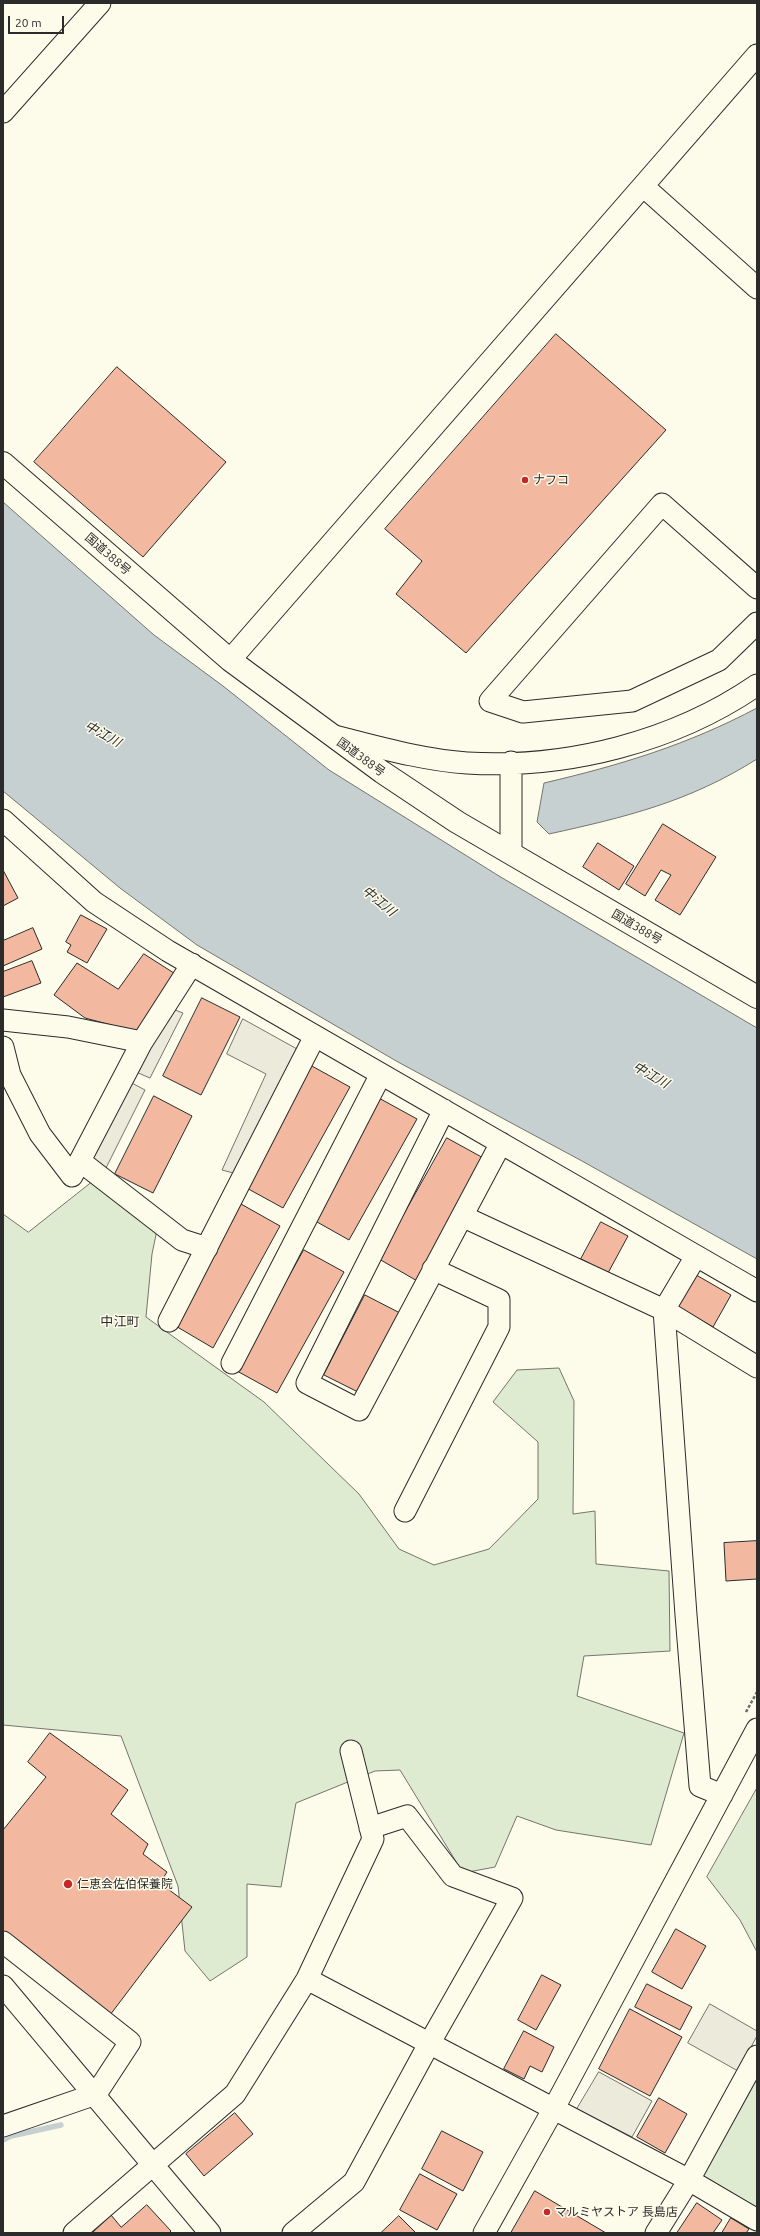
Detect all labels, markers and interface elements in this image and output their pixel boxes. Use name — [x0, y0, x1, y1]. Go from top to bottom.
scale bar — [10, 8, 66, 34]
text: 20 m — [15, 16, 42, 29]
place label: ナフコ — [533, 473, 569, 487]
marker: ナフコ — [520, 475, 530, 485]
street label: 国道388号 — [82, 530, 134, 578]
water label: 中江川 — [82, 718, 124, 750]
street label: 国道388号 — [334, 735, 388, 779]
water label: 中江川 — [359, 883, 399, 919]
street label: 国道388号 — [609, 907, 665, 947]
water label: 中江川 — [630, 1058, 672, 1092]
district label: 中江町 — [101, 1314, 139, 1330]
place label: 仁恵会佐伯保養院 — [77, 1877, 173, 1891]
marker: 仁恵会佐伯保養院 — [62, 1878, 74, 1890]
place label: マルミヤストア 長島店 — [555, 2205, 678, 2219]
marker: マルミヤストア 長島店 — [542, 2207, 552, 2217]

